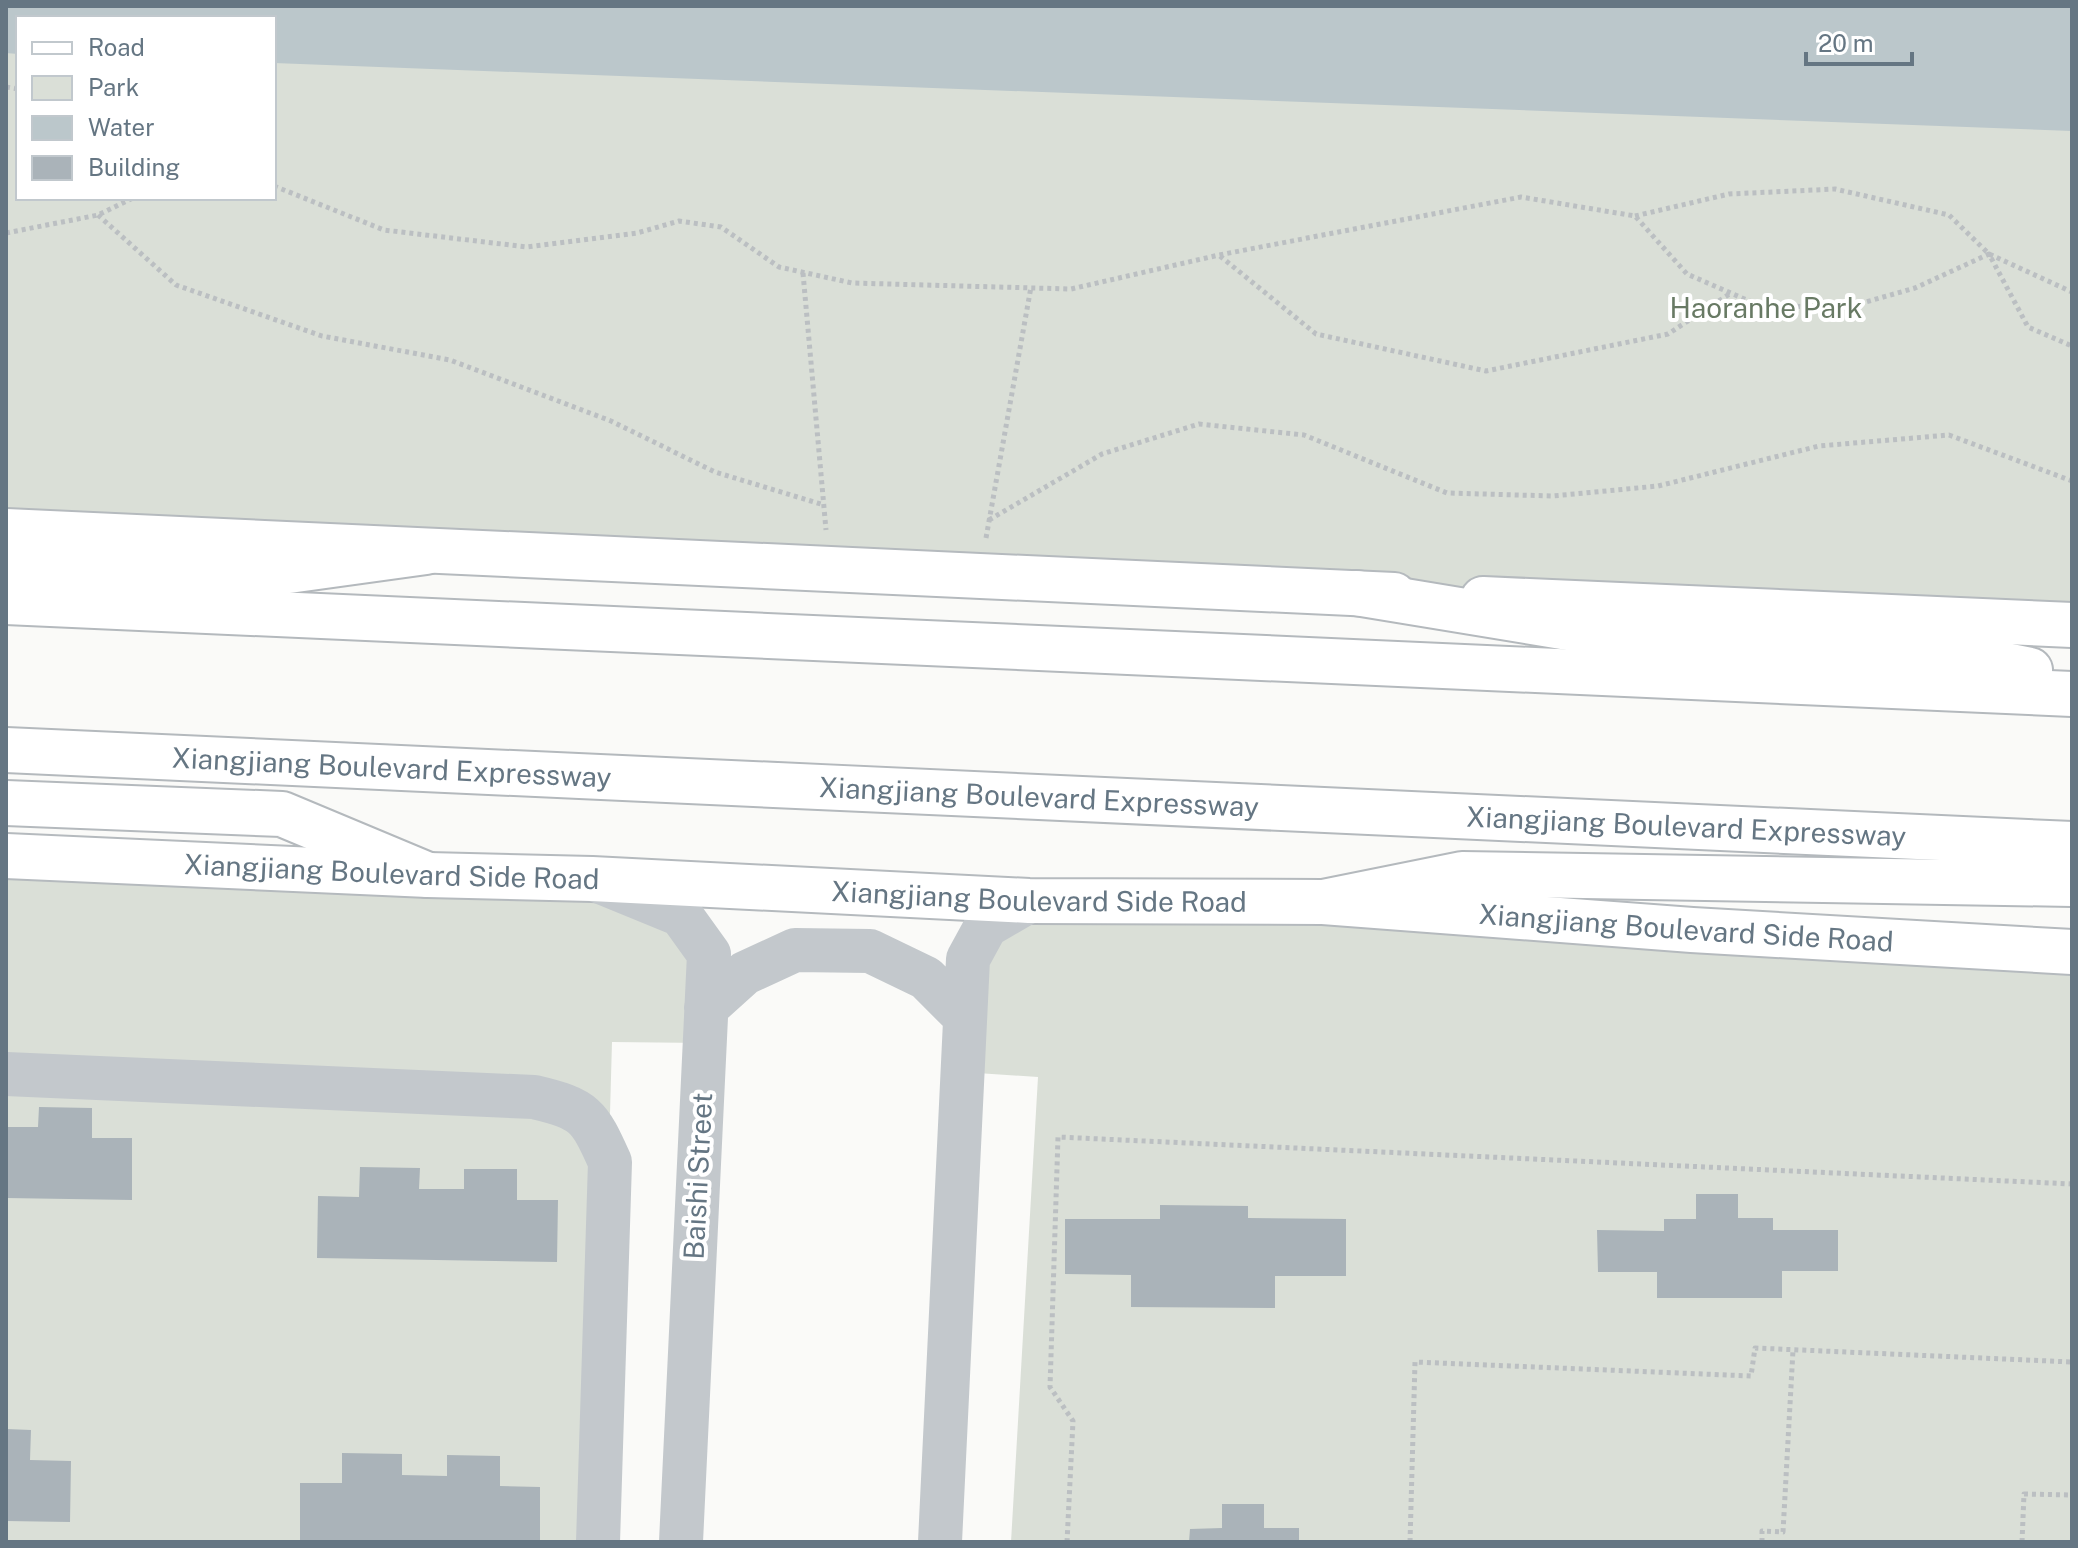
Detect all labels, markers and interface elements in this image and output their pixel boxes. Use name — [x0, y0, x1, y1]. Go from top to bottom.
legend — [16, 16, 276, 200]
scale bar — [1806, 16, 1912, 66]
text: 20 m — [1818, 29, 1874, 57]
text: Road — [88, 33, 145, 61]
text: Park — [88, 73, 139, 101]
text: Water — [88, 113, 155, 141]
text: Building — [88, 153, 180, 181]
park label: Haoranhe Park — [1669, 291, 1863, 324]
street label: Xiangjiang Boulevard Expressway — [171, 741, 612, 794]
street label: Xiangjiang Boulevard Expressway — [818, 770, 1260, 823]
street label: Xiangjiang Boulevard Expressway — [1466, 799, 1907, 852]
street label: Xiangjiang Boulevard Side Road — [183, 847, 600, 895]
street label: Xiangjiang Boulevard Side Road — [831, 874, 1247, 918]
street label: Xiangjiang Boulevard Side Road — [1477, 897, 1894, 958]
street label: Baishi Street — [677, 1092, 718, 1260]

